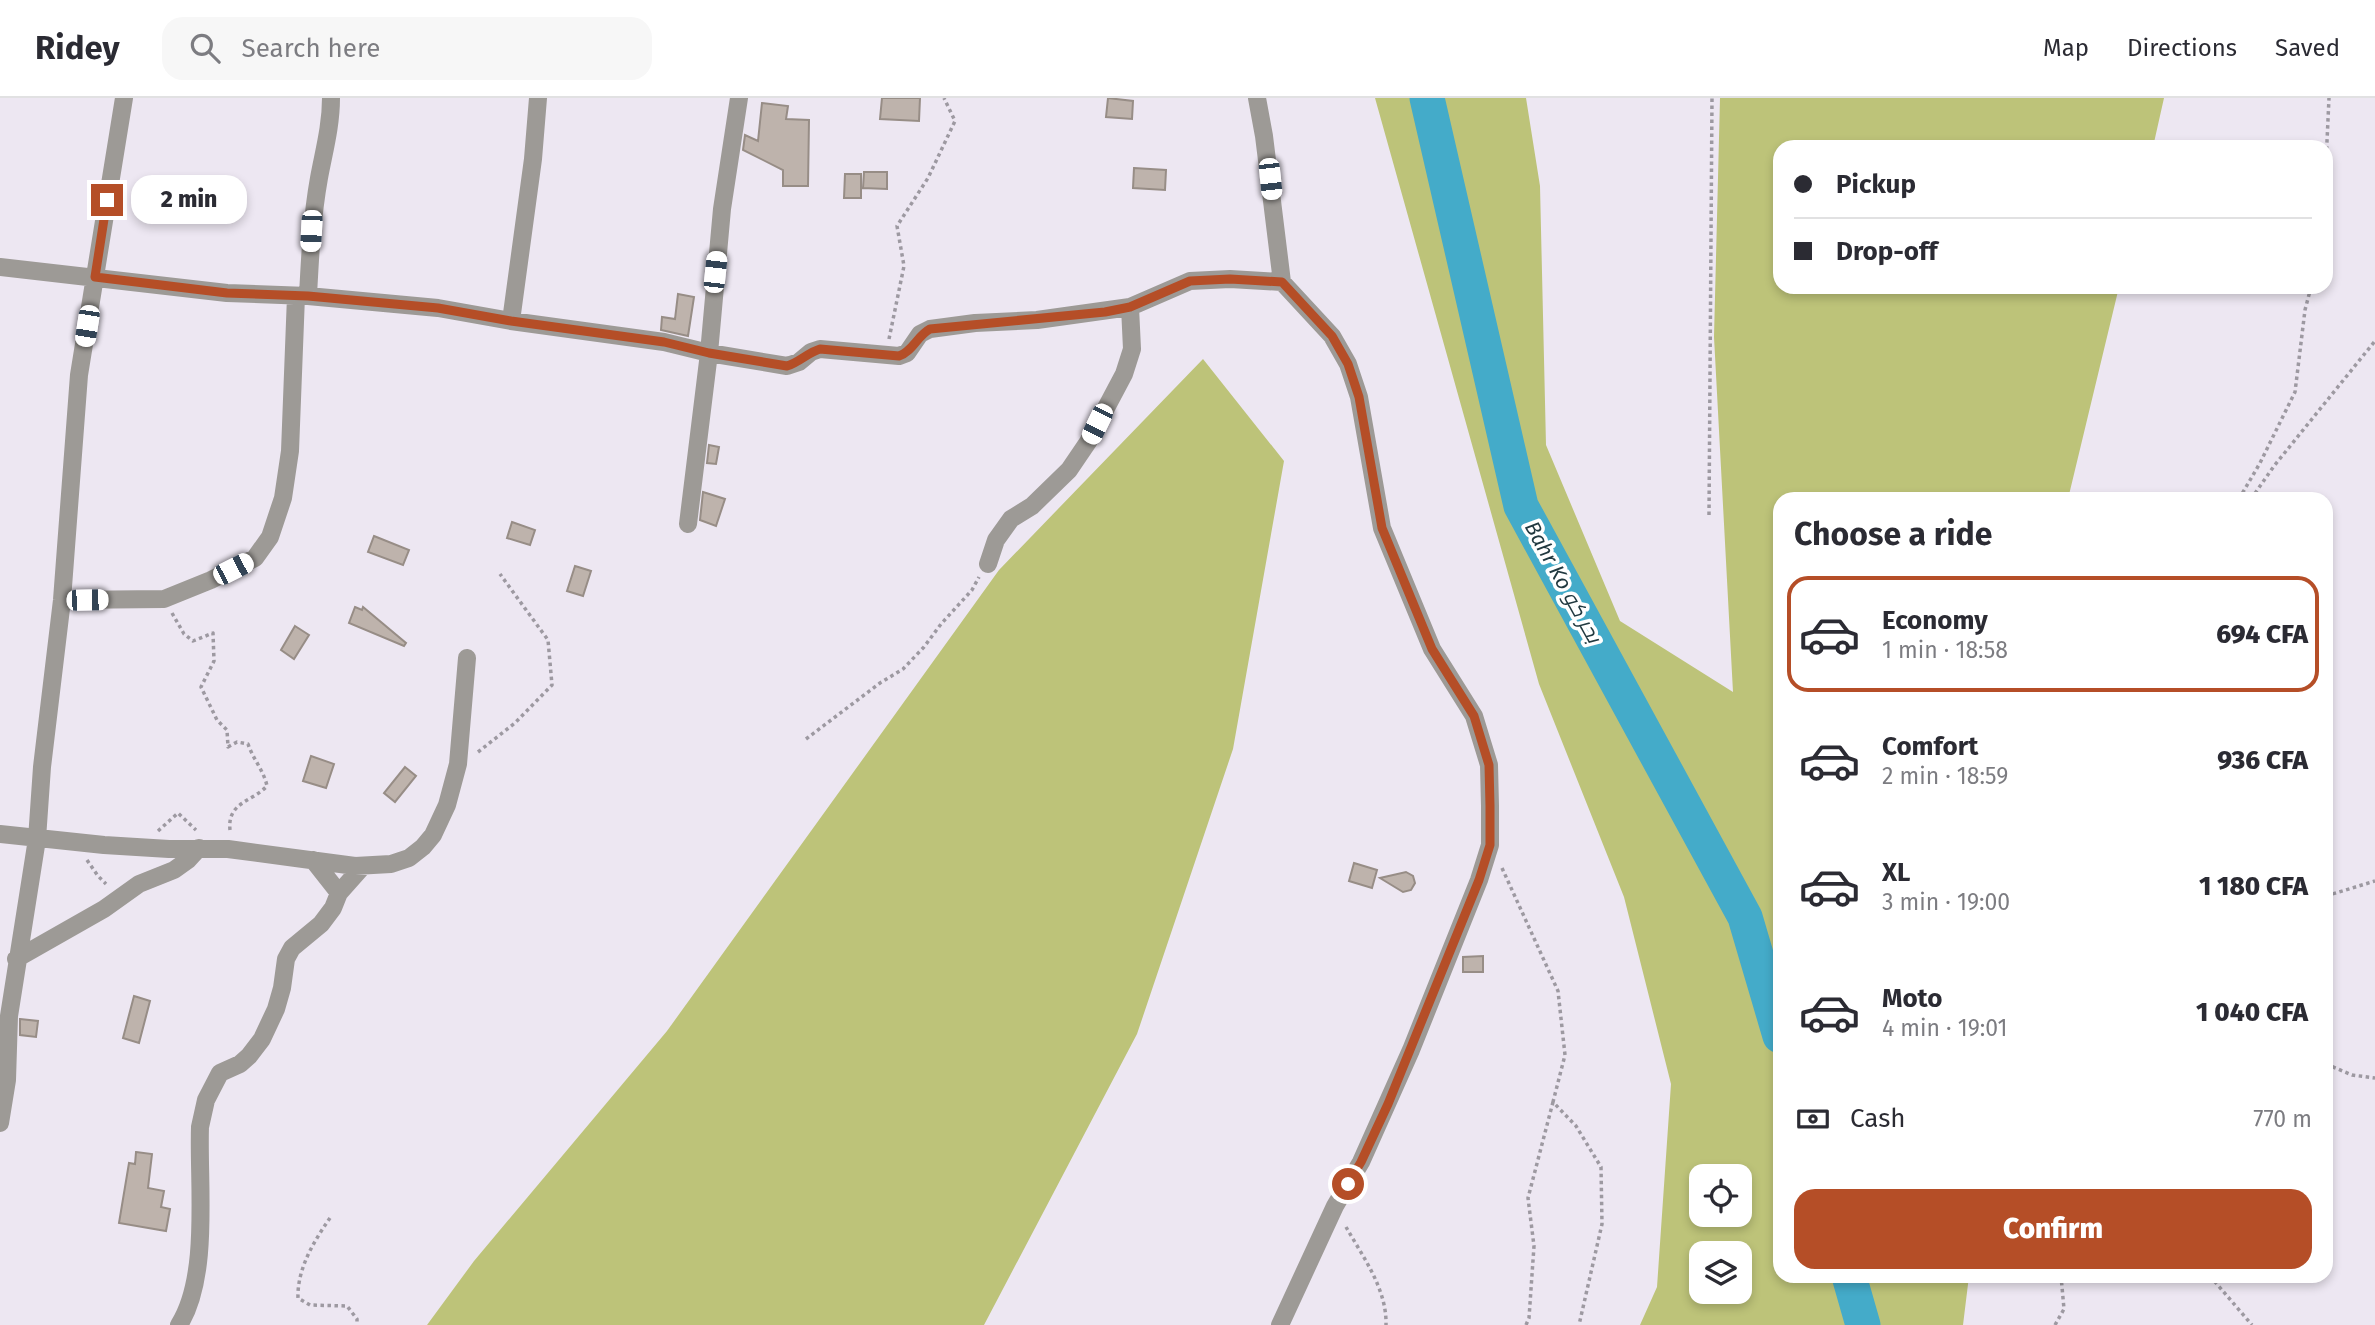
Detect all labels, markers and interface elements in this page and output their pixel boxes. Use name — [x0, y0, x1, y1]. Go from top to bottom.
search box — [162, 17, 652, 80]
text: Ridey — [35, 28, 120, 68]
icon: search — [186, 29, 224, 67]
text: Search here — [242, 33, 380, 64]
text: Map — [2043, 34, 2089, 62]
text: Directions — [2127, 34, 2237, 62]
text: Saved — [2275, 34, 2340, 62]
car — [1258, 157, 1283, 201]
text: Pickup — [1836, 169, 1916, 200]
callout: 2 min — [132, 176, 247, 224]
route end — [91, 184, 123, 216]
text: 2 min — [161, 185, 217, 213]
car — [300, 209, 323, 253]
text: Drop-off — [1836, 236, 1938, 267]
car — [703, 250, 728, 294]
car — [74, 304, 101, 348]
car — [1079, 401, 1116, 447]
text: Choose a ride — [1794, 515, 1992, 553]
water label: Bahr Ko بحر كو — [1519, 517, 1608, 649]
car — [210, 550, 257, 588]
car — [66, 589, 109, 611]
icon: car — [1798, 603, 1861, 666]
text: Economy — [1882, 605, 1988, 636]
text: 694 CFA — [2216, 619, 2308, 650]
text: 1 min · 18:58 — [1882, 636, 2008, 664]
icon: car — [1798, 729, 1861, 792]
text: Comfort — [1882, 731, 1978, 762]
text: 936 CFA — [2217, 745, 2308, 776]
text: 2 min · 18:59 — [1882, 762, 2008, 790]
icon: car — [1798, 855, 1861, 918]
text: XL — [1882, 857, 1910, 888]
text: 1 180 CFA — [2199, 871, 2308, 902]
text: 3 min · 19:00 — [1882, 888, 2010, 916]
icon: car — [1798, 981, 1861, 1044]
text: Moto — [1882, 983, 1942, 1014]
text: 1 040 CFA — [2196, 997, 2308, 1028]
text: 4 min · 19:01 — [1882, 1014, 2008, 1042]
icon: cash — [1794, 1100, 1832, 1138]
text: Cash — [1850, 1103, 1906, 1134]
text: 770 m — [2253, 1105, 2312, 1133]
map controls — [1689, 1164, 1752, 1304]
button: locate — [1689, 1164, 1752, 1227]
route start — [1332, 1168, 1364, 1200]
button: Confirm — [1794, 1189, 2312, 1269]
button: layers — [1689, 1241, 1752, 1304]

